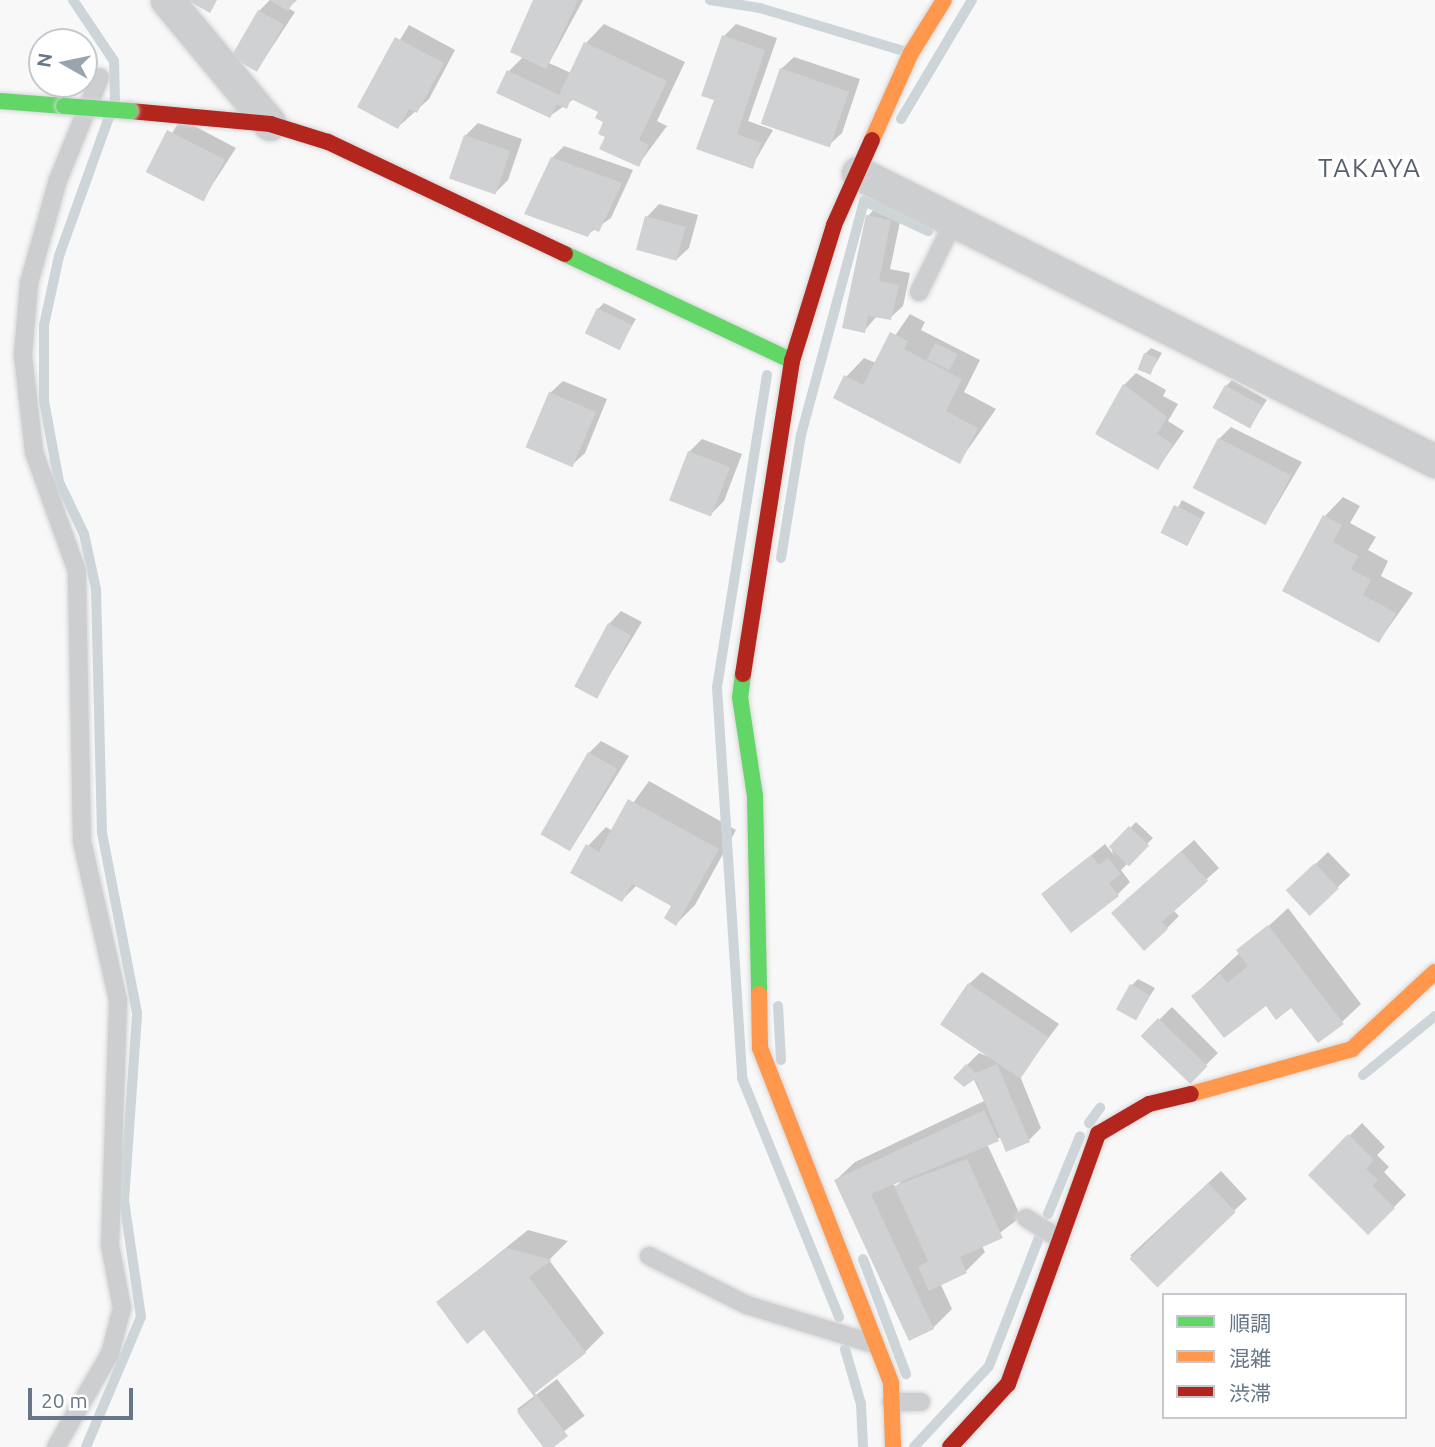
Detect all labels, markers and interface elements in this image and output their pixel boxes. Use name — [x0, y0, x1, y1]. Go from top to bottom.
north arrow — [28, 28, 98, 98]
text: N — [32, 51, 56, 69]
district label: TAKAYA — [1319, 152, 1421, 184]
legend — [1162, 1293, 1407, 1419]
text: 順調 — [1229, 1311, 1271, 1335]
text: 混雑 — [1229, 1346, 1271, 1370]
scale bar — [32, 1374, 136, 1418]
text: 渋滞 — [1229, 1381, 1271, 1405]
text: 20 m — [41, 1388, 88, 1412]

